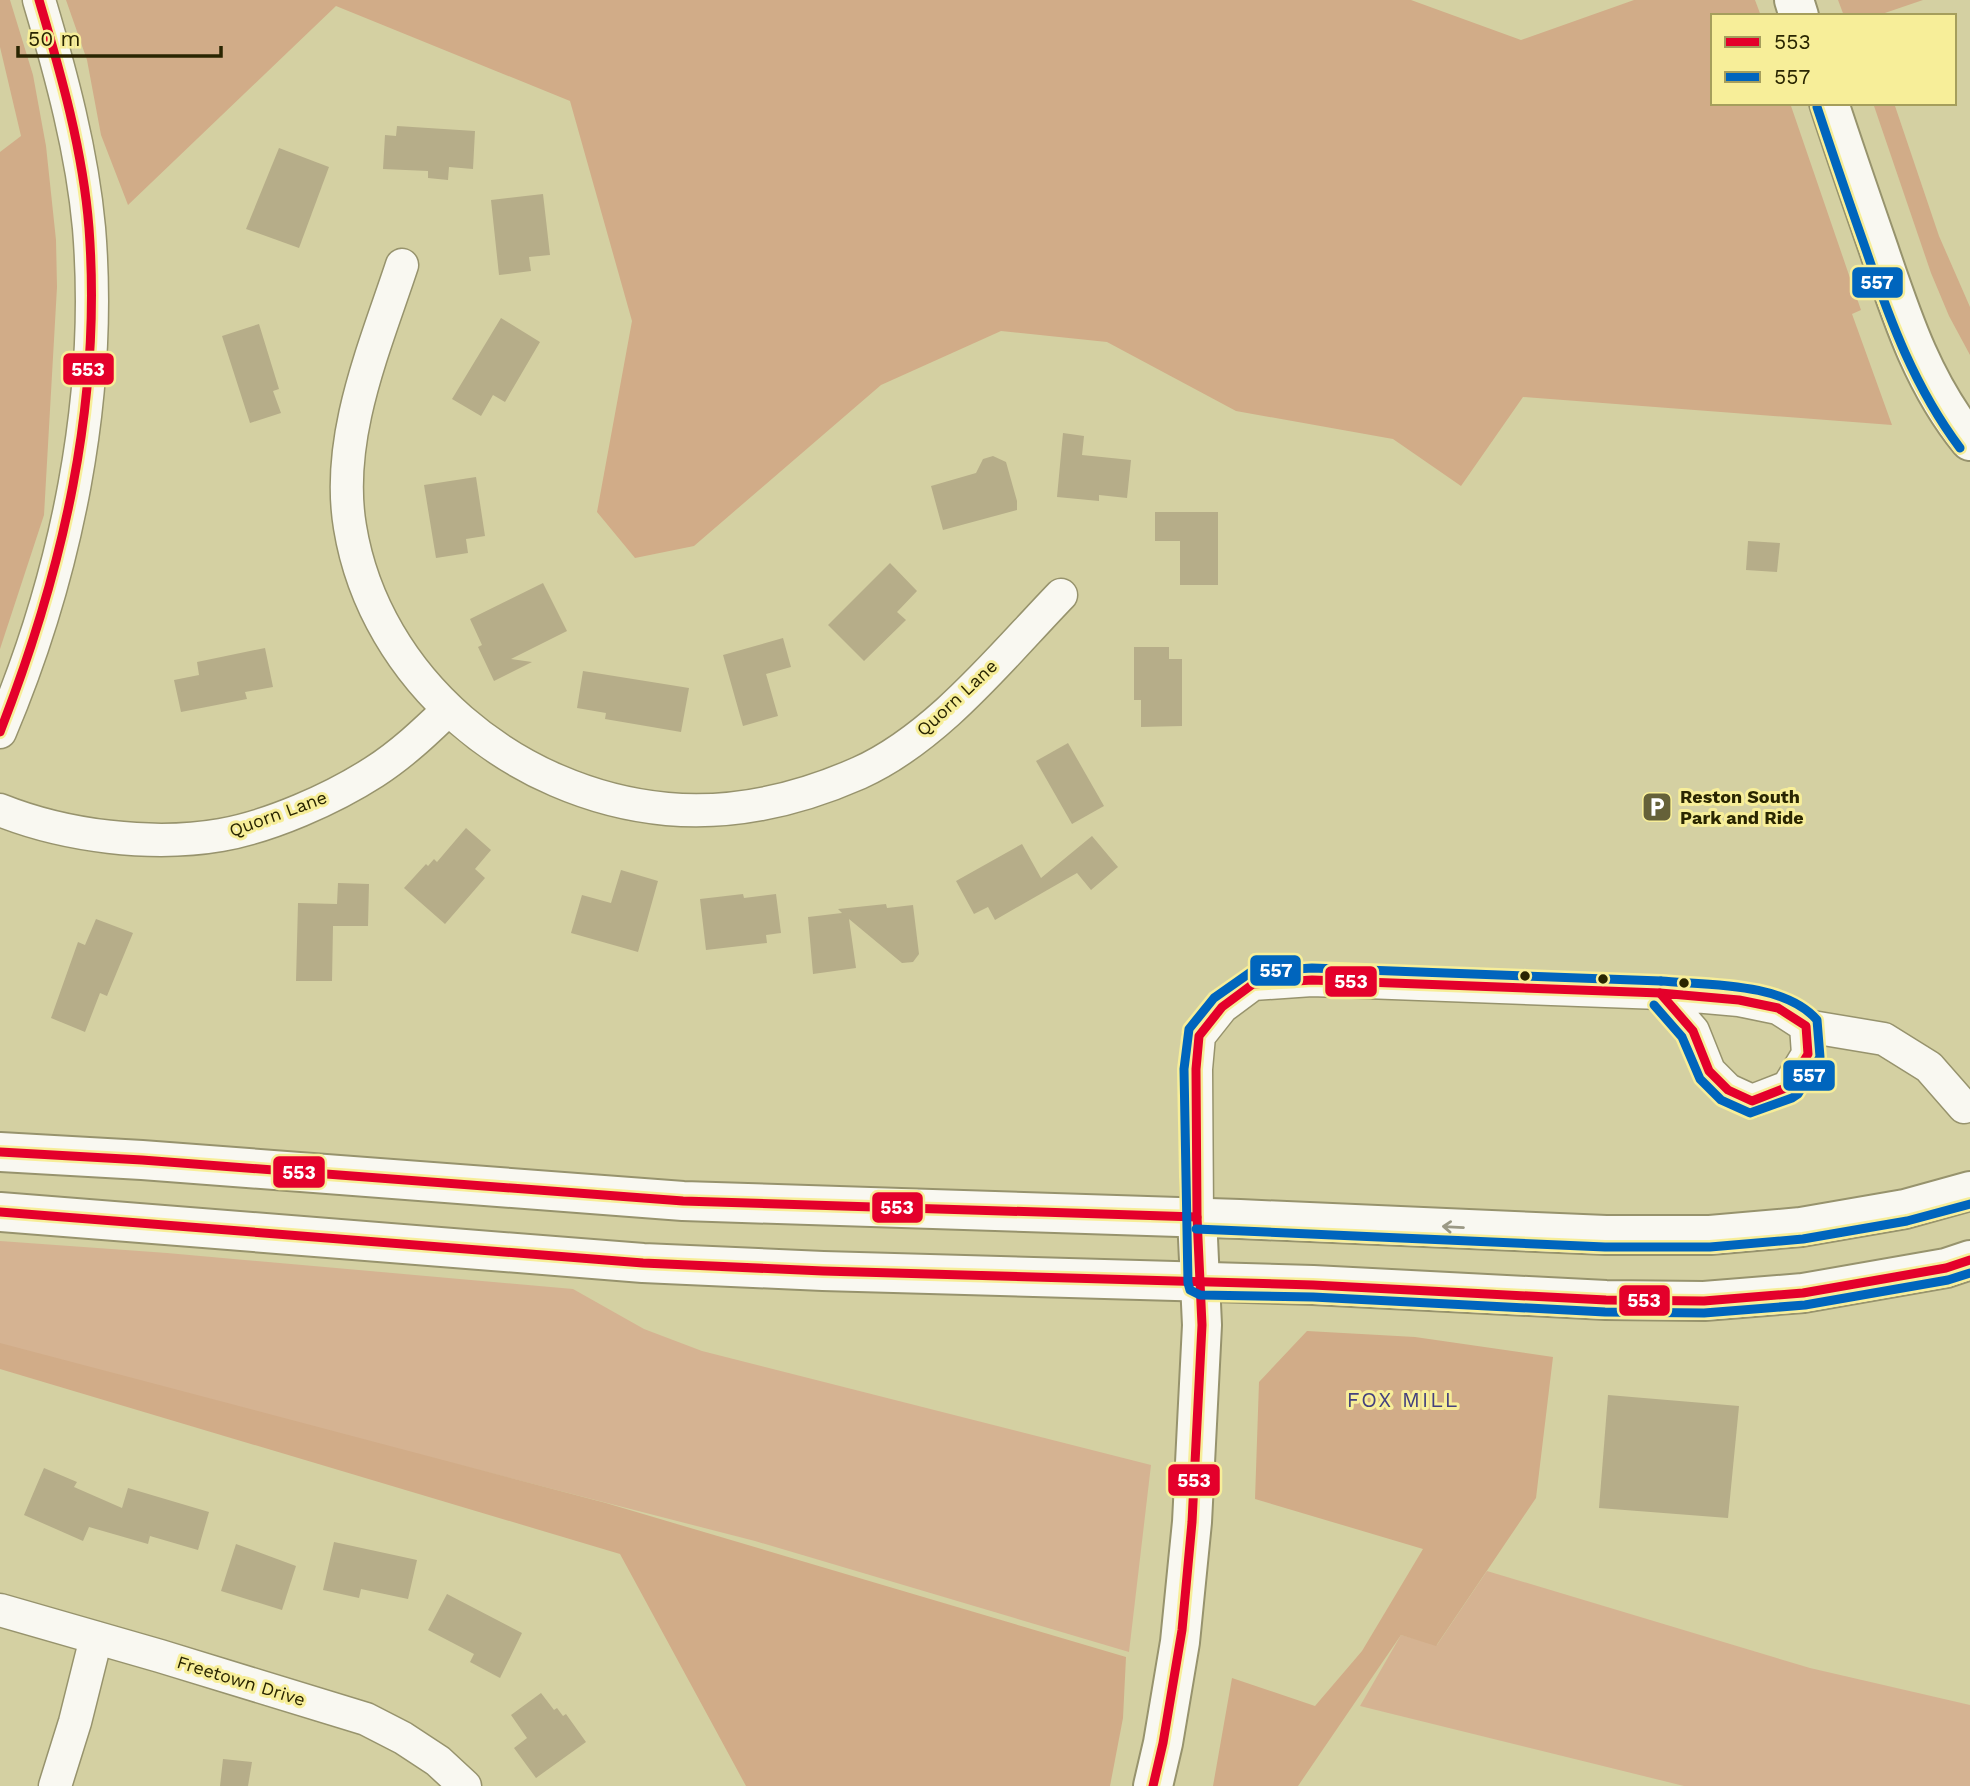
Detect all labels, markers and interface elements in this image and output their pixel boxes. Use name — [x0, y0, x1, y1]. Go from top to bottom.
scale bar — [18, 14, 220, 58]
legend — [1711, 14, 1956, 105]
text: 50 m — [28, 26, 80, 51]
text: 553 — [1774, 29, 1811, 54]
text: 557 — [1774, 64, 1810, 89]
line badge: 557 — [1851, 266, 1904, 299]
text: 557 — [1860, 271, 1894, 294]
line badge: 553 — [62, 352, 115, 386]
text: 553 — [71, 358, 105, 381]
street label: Quorn Lane — [912, 655, 1001, 740]
street label: Quorn Lane — [226, 786, 330, 841]
place label: Reston South Park and Ride — [1680, 786, 1804, 828]
parking icon: Reston South Park and Ride — [1640, 790, 1674, 824]
line badge: 557 — [1249, 954, 1302, 987]
text: 557 — [1259, 959, 1293, 982]
line badge: 553 — [1324, 965, 1378, 998]
unlabelled marker — [1518, 969, 1532, 983]
text: 553 — [1334, 970, 1368, 993]
unlabelled marker — [1596, 972, 1610, 986]
unlabelled marker — [1677, 976, 1691, 990]
line badge: 557 — [1782, 1059, 1836, 1092]
text: 557 — [1792, 1064, 1826, 1087]
line badge: 553 — [272, 1155, 326, 1189]
text: 553 — [282, 1161, 316, 1184]
line badge: 553 — [871, 1191, 924, 1224]
text: 553 — [880, 1196, 914, 1219]
one-way arrow — [1442, 1221, 1465, 1234]
line badge: 553 — [1618, 1284, 1671, 1317]
text: 553 — [1627, 1289, 1661, 1312]
district label: FOX MILL — [1347, 1387, 1459, 1412]
line badge: 553 — [1167, 1463, 1221, 1497]
text: 553 — [1177, 1469, 1211, 1492]
street label: Freetown Drive — [175, 1651, 308, 1710]

